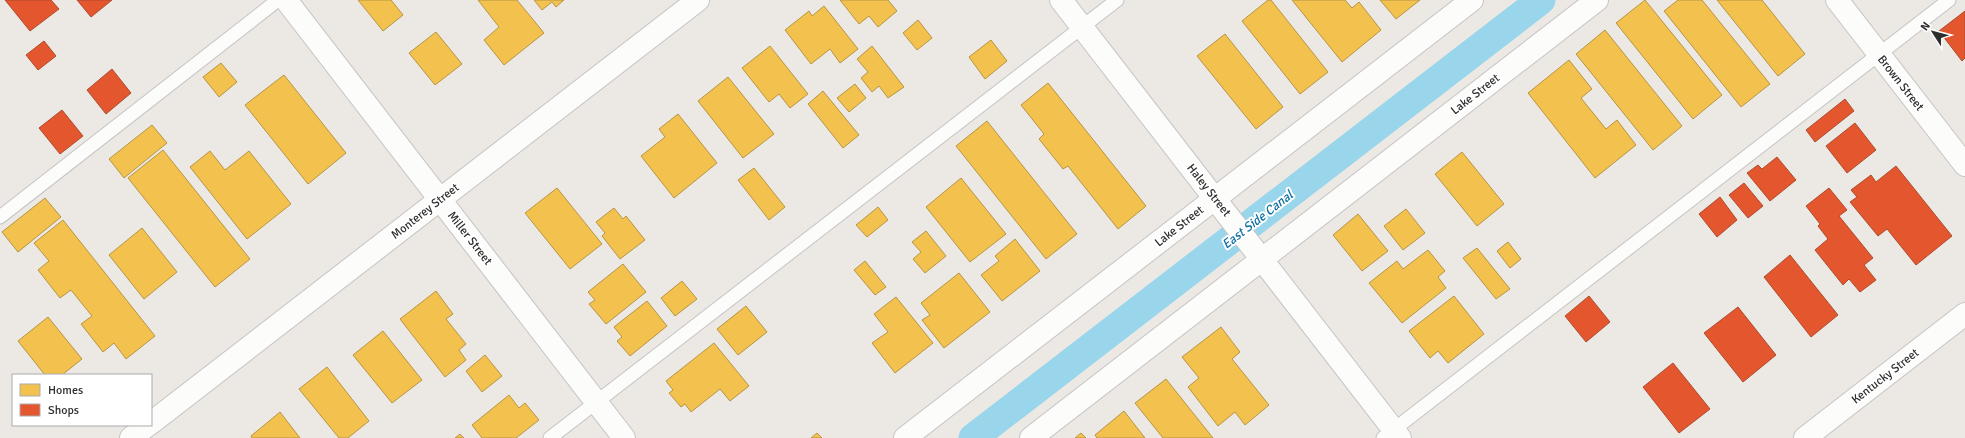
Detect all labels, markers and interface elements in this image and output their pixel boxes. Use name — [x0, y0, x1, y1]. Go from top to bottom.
north arrow — [1913, 12, 1953, 52]
text: N — [1918, 19, 1933, 33]
street label: Brown Street — [1874, 52, 1927, 114]
street label: Lake Street — [1448, 71, 1503, 118]
street label: Haley Street — [1183, 161, 1234, 220]
street label: Monterey Street — [388, 180, 462, 243]
water label: East Side Canal — [1219, 186, 1297, 253]
street label: Lake Street — [1152, 203, 1207, 250]
street label: Miller Street — [444, 208, 495, 268]
street label: Kentucky Street — [1849, 345, 1922, 407]
legend — [12, 374, 152, 426]
text: Homes — [48, 383, 83, 398]
text: Shops — [48, 403, 79, 418]

